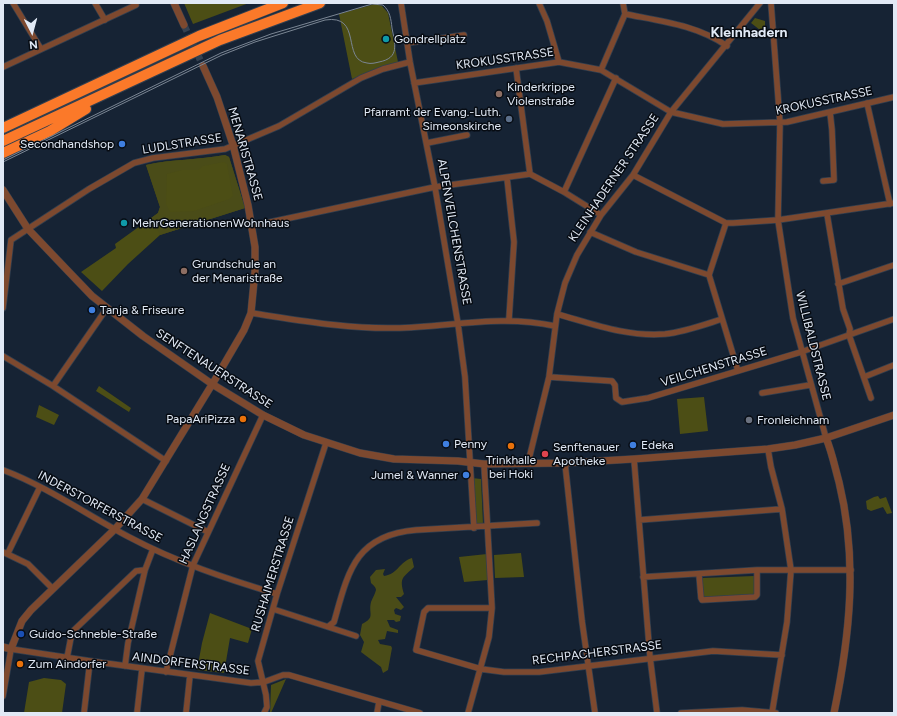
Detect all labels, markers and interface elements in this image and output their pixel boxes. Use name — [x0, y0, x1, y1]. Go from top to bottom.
north arrow — [12, 12, 52, 52]
district label: Kleinhadern — [711, 25, 787, 41]
place label: Gondrellplatz — [394, 32, 466, 46]
marker: Gondrellplatz — [381, 34, 391, 44]
text: N — [28, 38, 38, 51]
street label: KROKUSSTRASSE — [455, 45, 555, 73]
place label: Kinderkrippe Violenstraße — [507, 80, 575, 108]
street label: KROKUSSTRASSE — [774, 84, 874, 118]
marker: Kinderkrippe Violenstraße — [494, 89, 504, 99]
street label: MENARISTRASSE — [225, 105, 265, 203]
place label: Pfarramt der Evang.-Luth. Simeonskirche — [364, 105, 501, 133]
street label: KLEINHADERNER STRASSE — [566, 111, 662, 245]
marker: Pfarramt der Evang.-Luth. Simeonskirche — [504, 114, 514, 124]
street label: LUDLSTRASSE — [141, 131, 223, 157]
place label: Secondhandshop — [20, 137, 114, 151]
marker: Secondhandshop — [117, 139, 127, 149]
street label: ALPENVEILCHENSTRASSE — [434, 158, 474, 306]
place label: MehrGenerationenWohnhaus — [132, 216, 289, 230]
marker: MehrGenerationenWohnhaus — [119, 218, 129, 228]
place label: Grundschule an der Menaristraße — [192, 257, 283, 285]
marker: Grundschule an der Menaristraße — [179, 266, 189, 276]
street label: WILLIBALDSTRASSE — [792, 290, 834, 402]
place label: Tanja & Friseure — [100, 303, 184, 317]
marker: Tanja & Friseure — [87, 305, 97, 315]
street label: SENFTENAUERSTRASSE — [153, 326, 275, 412]
street label: VEILCHENSTRASSE — [659, 344, 769, 390]
place label: PapaAriPizza — [166, 412, 235, 426]
place label: Fronleichnam — [757, 413, 829, 427]
marker: PapaAriPizza — [238, 414, 248, 424]
marker: Fronleichnam — [744, 415, 754, 425]
place label: Penny — [454, 437, 487, 451]
place label: Edeka — [641, 438, 673, 452]
marker: Penny — [441, 439, 451, 449]
place label: Senftenauer Apotheke — [553, 440, 619, 468]
marker: Edeka — [628, 440, 638, 450]
marker: Trinkhalle bei Hoki — [506, 441, 516, 451]
marker: Senftenauer Apotheke — [540, 449, 550, 459]
place label: Trinkhalle bei Hoki — [486, 453, 536, 481]
street label: HASLANGSTRASSE — [176, 461, 234, 567]
street label: INDERSTORFERSTRASSE — [35, 468, 165, 546]
place label: Jumel & Wanner — [371, 468, 458, 482]
marker: Jumel & Wanner — [461, 470, 471, 480]
street label: RUSHAIMERSTRASSE — [249, 515, 297, 633]
place label: Guido-Schneble-Straße — [29, 627, 157, 641]
marker: Guido-Schneble-Straße — [16, 629, 26, 639]
street label: RECHPACHERSTRASSE — [531, 638, 663, 668]
street label: AINDORFERSTRASSE — [131, 650, 251, 678]
place label: Zum Aindorfer — [28, 657, 106, 671]
marker: Zum Aindorfer — [15, 659, 25, 669]

